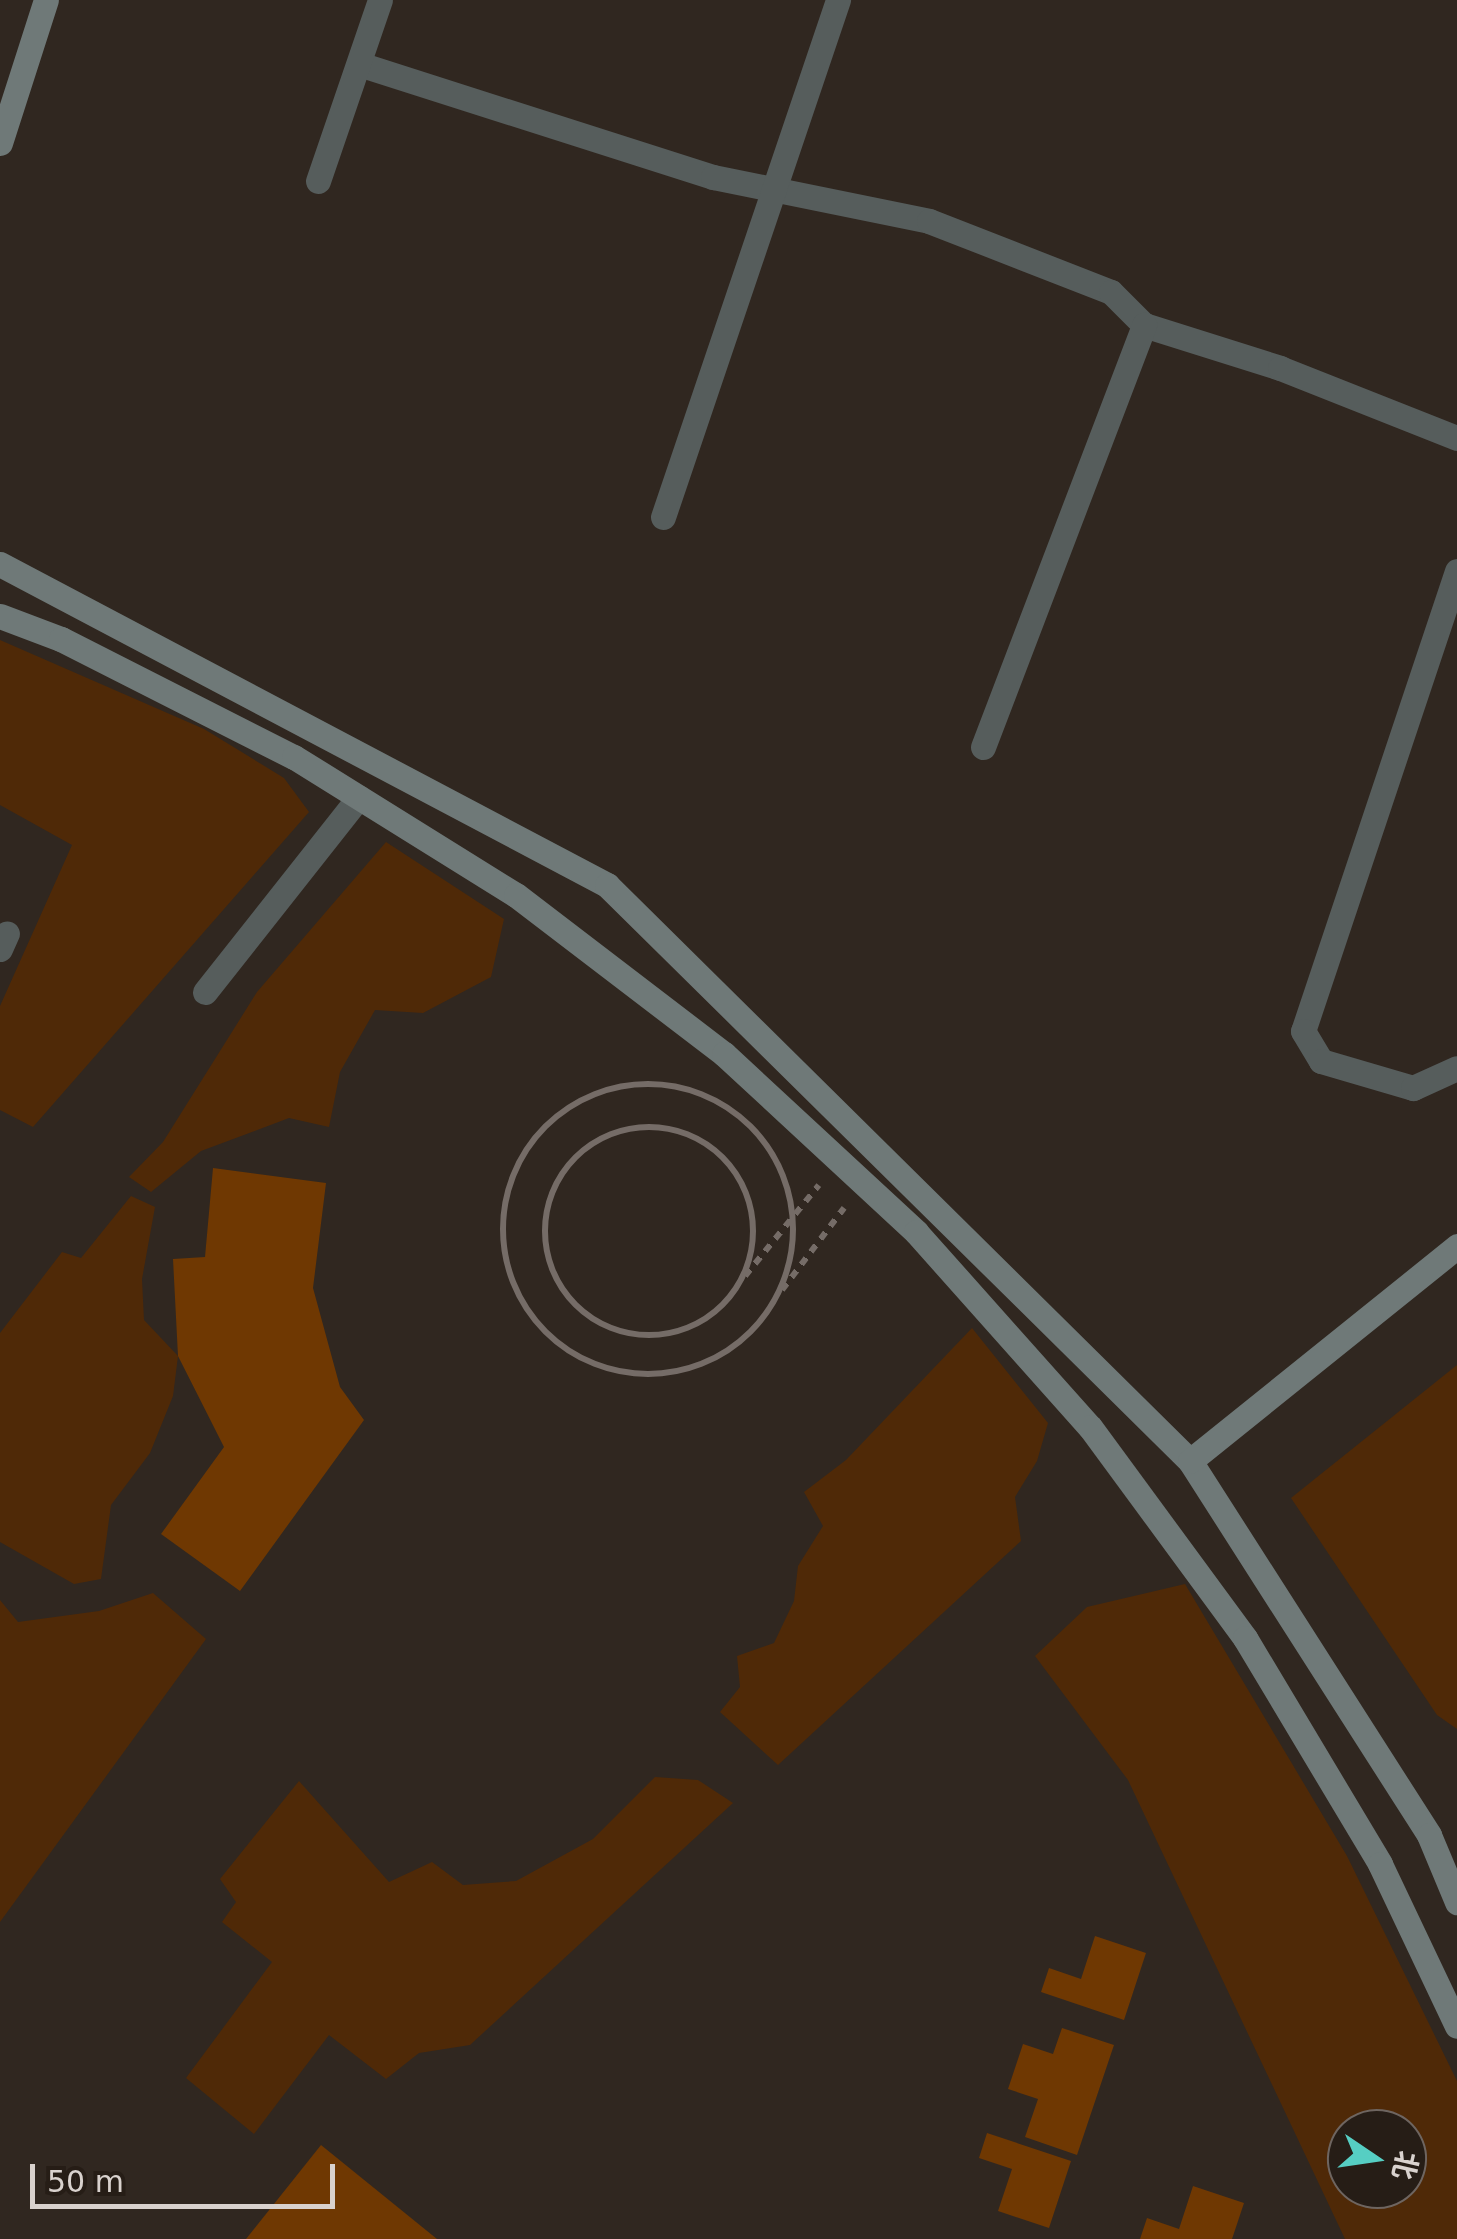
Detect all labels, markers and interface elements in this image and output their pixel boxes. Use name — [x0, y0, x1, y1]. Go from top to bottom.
north arrow — [1327, 2109, 1427, 2209]
scale bar — [35, 2144, 340, 2206]
text: 北 — [1386, 2148, 1424, 2183]
text: 50 m — [47, 2164, 124, 2199]

